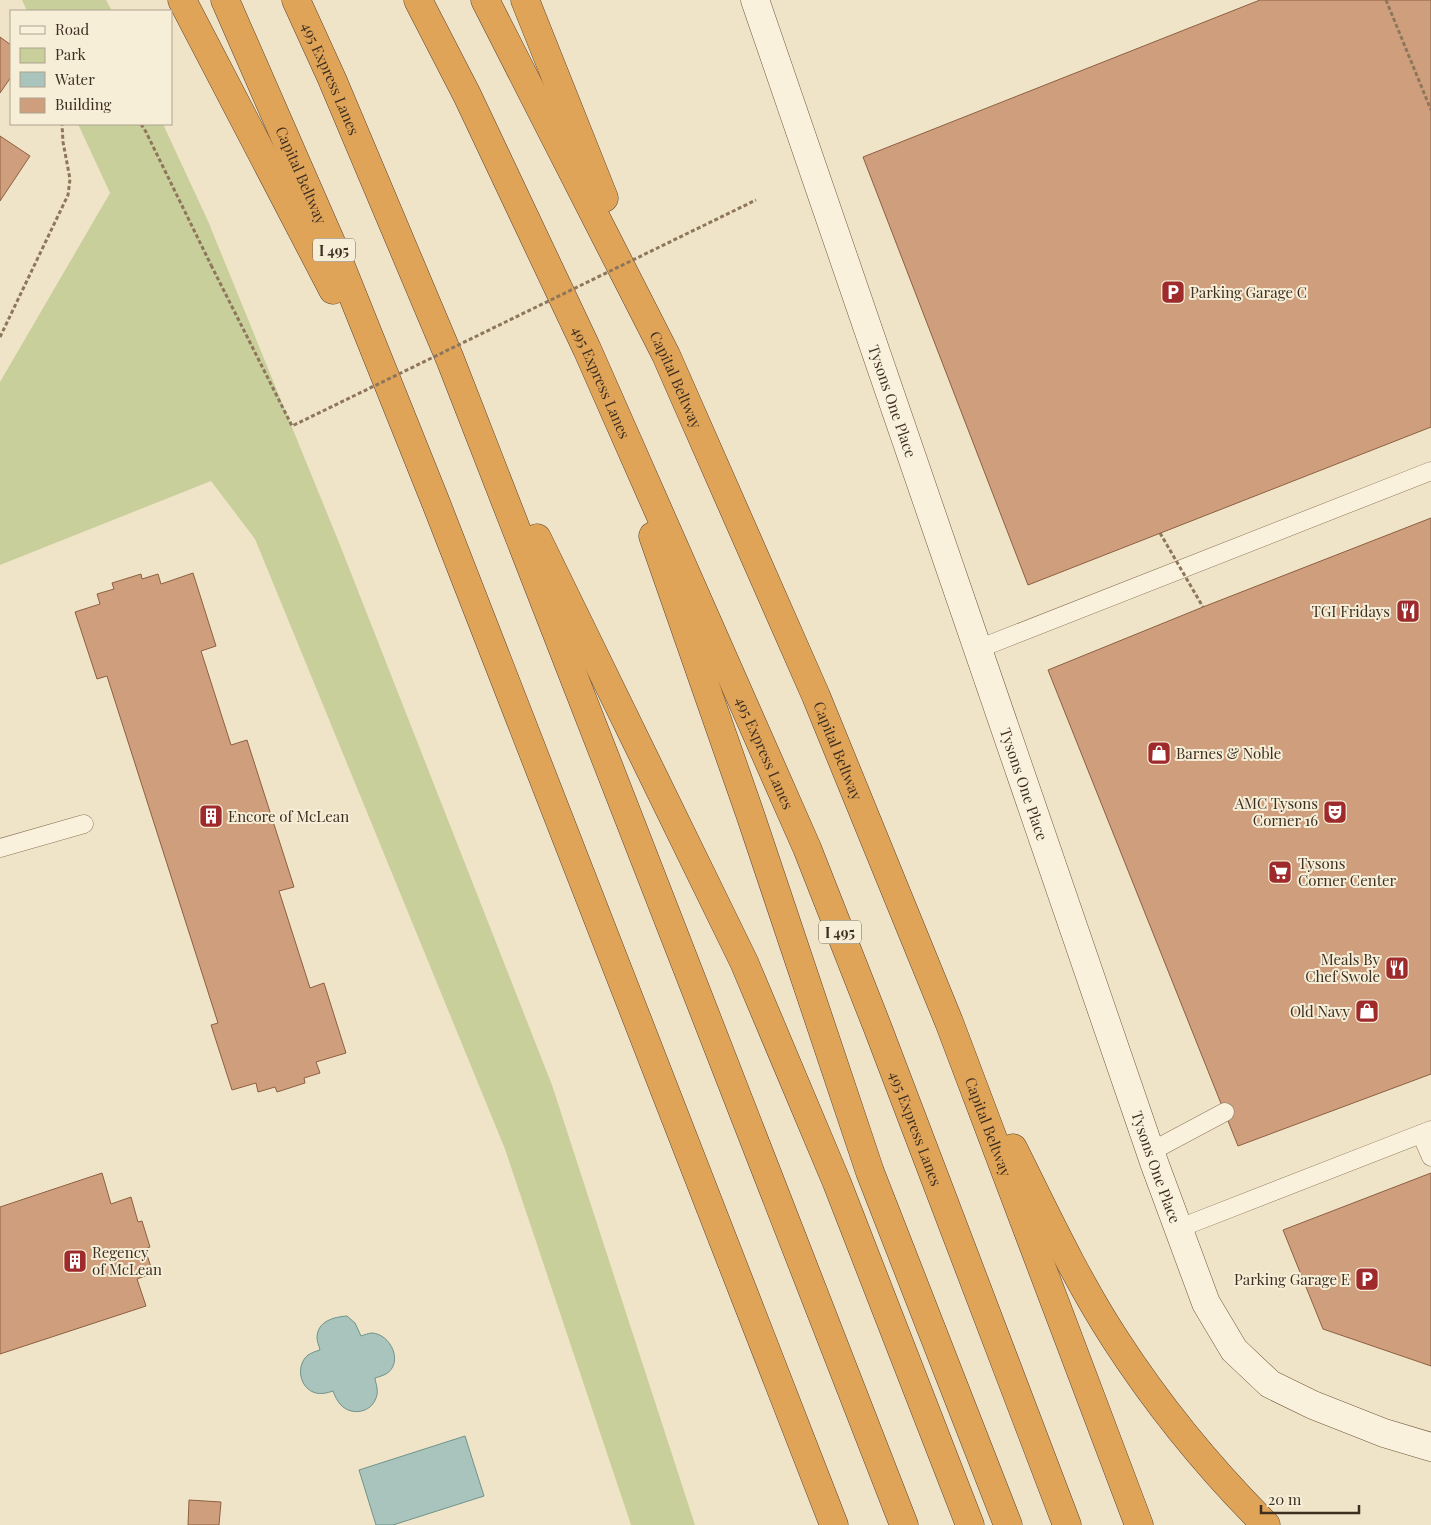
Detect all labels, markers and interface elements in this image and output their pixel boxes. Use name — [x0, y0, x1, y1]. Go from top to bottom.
legend — [10, 10, 172, 125]
text: Road — [55, 19, 89, 39]
street label: 495 Express Lanes — [297, 19, 364, 138]
text: Park — [55, 44, 87, 64]
text: Water — [54, 69, 95, 89]
text: Building — [55, 94, 112, 114]
street label: Capital Beltway — [271, 123, 332, 227]
road number: I 495 — [313, 238, 355, 262]
parking icon: Parking Garage C — [1160, 279, 1186, 305]
place label: Parking Garage C — [1190, 282, 1307, 302]
street label: 495 Express Lanes — [568, 323, 635, 442]
street label: Capital Beltway — [645, 327, 707, 432]
street label: Tysons One Place — [864, 342, 921, 460]
restaurant icon: TGI Fridays — [1395, 598, 1421, 624]
place label: TGI Fridays — [1311, 601, 1390, 621]
street label: 495 Express Lanes — [731, 693, 799, 812]
street label: Capital Beltway — [809, 698, 867, 803]
street label: Tysons One Place — [996, 725, 1053, 843]
shop icon: Barnes & Noble — [1146, 740, 1172, 766]
place label: Barnes & Noble — [1176, 743, 1281, 763]
place label: AMC Tysons Corner 16 — [1234, 793, 1318, 830]
theatre icon: AMC Tysons Corner 16 — [1322, 799, 1348, 825]
building icon: Encore of McLean — [198, 803, 224, 829]
place label: Encore of McLean — [228, 806, 349, 826]
place label: Tysons Corner Center — [1298, 853, 1397, 890]
supermarket icon: Tysons Corner Center — [1267, 859, 1293, 885]
road number: I 495 — [819, 920, 861, 944]
place label: Meals By Chef Swole — [1305, 949, 1380, 986]
restaurant icon: Meals By Chef Swole — [1384, 955, 1410, 981]
shop icon: Old Navy — [1354, 998, 1380, 1024]
place label: Old Navy — [1290, 1001, 1350, 1021]
street label: 495 Express Lanes — [885, 1068, 947, 1189]
street label: Capital Beltway — [961, 1074, 1017, 1180]
street label: Tysons One Place — [1127, 1108, 1186, 1226]
place label: Regency of McLean — [92, 1242, 162, 1279]
building icon: Regency of McLean — [62, 1248, 88, 1274]
parking icon: Parking Garage E — [1354, 1266, 1380, 1292]
place label: Parking Garage E — [1234, 1269, 1350, 1289]
scale bar — [1261, 1482, 1358, 1514]
text: 20 m — [1268, 1489, 1302, 1509]

